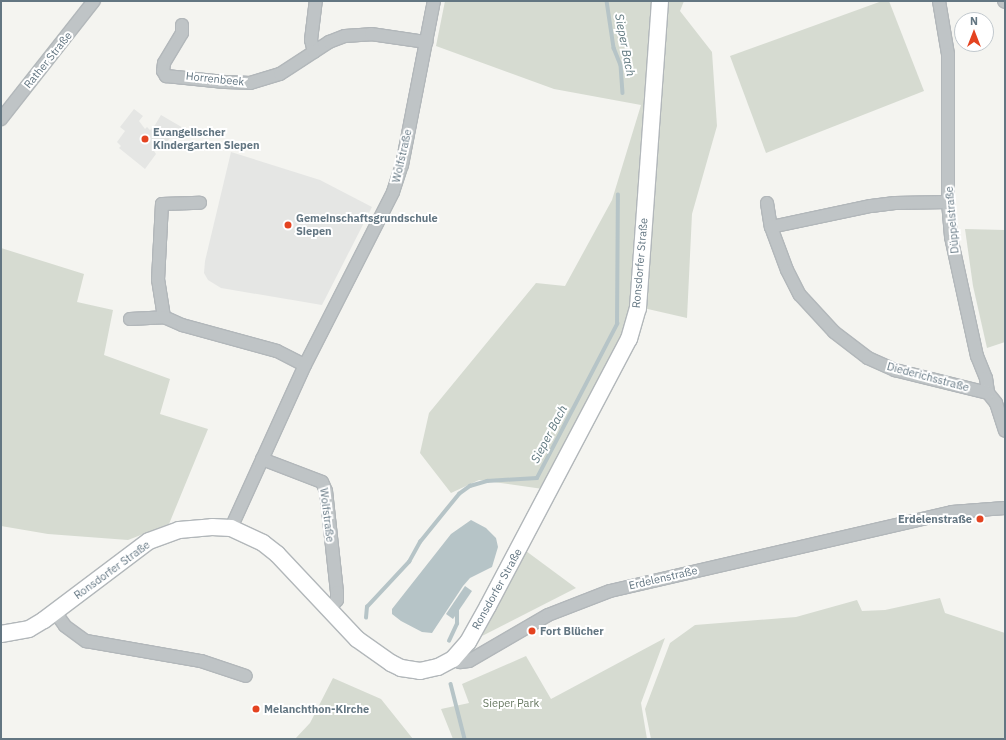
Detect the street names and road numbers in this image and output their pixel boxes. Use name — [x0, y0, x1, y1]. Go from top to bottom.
street label: Rather Straße — [21, 29, 75, 91]
street label: Horrenbeek — [185, 69, 245, 89]
street label: Wolfstraße — [389, 128, 415, 184]
street label: Düppelstraße — [942, 186, 962, 254]
street label: Ronsdorfer Straße — [629, 217, 651, 309]
street label: Diederichsstraße — [885, 360, 971, 394]
street label: Wolfstraße — [317, 487, 337, 543]
street label: Ronsdorfer Straße — [71, 538, 153, 602]
street label: Ronsdorfer Straße — [469, 546, 525, 632]
street label: Erdelenstraße — [627, 564, 699, 592]

